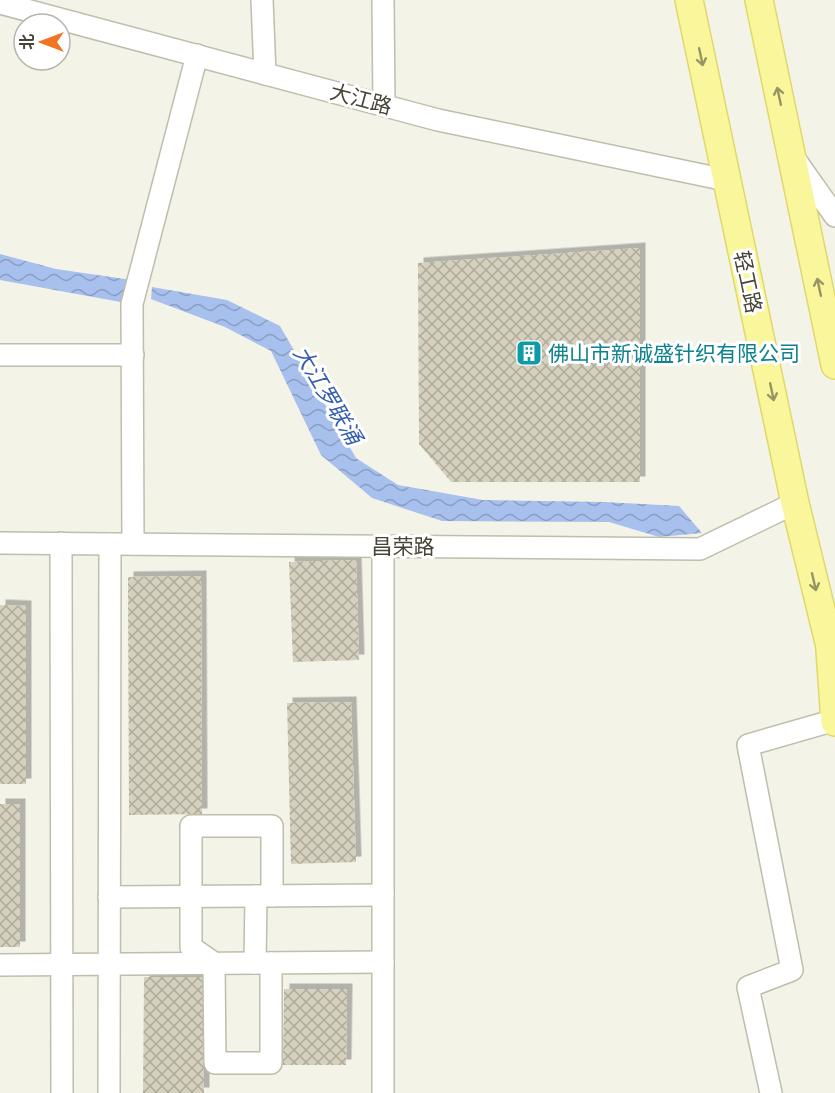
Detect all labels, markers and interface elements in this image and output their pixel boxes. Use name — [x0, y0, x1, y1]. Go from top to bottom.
north arrow — [12, 12, 72, 72]
text: 北 — [18, 34, 37, 50]
one-way arrow — [696, 47, 707, 67]
street label: 大江路 — [327, 79, 395, 119]
one-way arrow — [773, 87, 784, 107]
street label: 轻工路 — [729, 249, 767, 315]
one-way arrow — [813, 278, 824, 297]
building icon: 佛山市新诚盛针织有限公司 — [514, 338, 544, 368]
water label: 大江罗联涌 — [289, 341, 369, 451]
place label: 佛山市新诚盛针织有限公司 — [548, 341, 800, 366]
one-way arrow — [766, 382, 778, 401]
street label: 昌荣路 — [372, 534, 435, 559]
one-way arrow — [809, 572, 821, 591]

